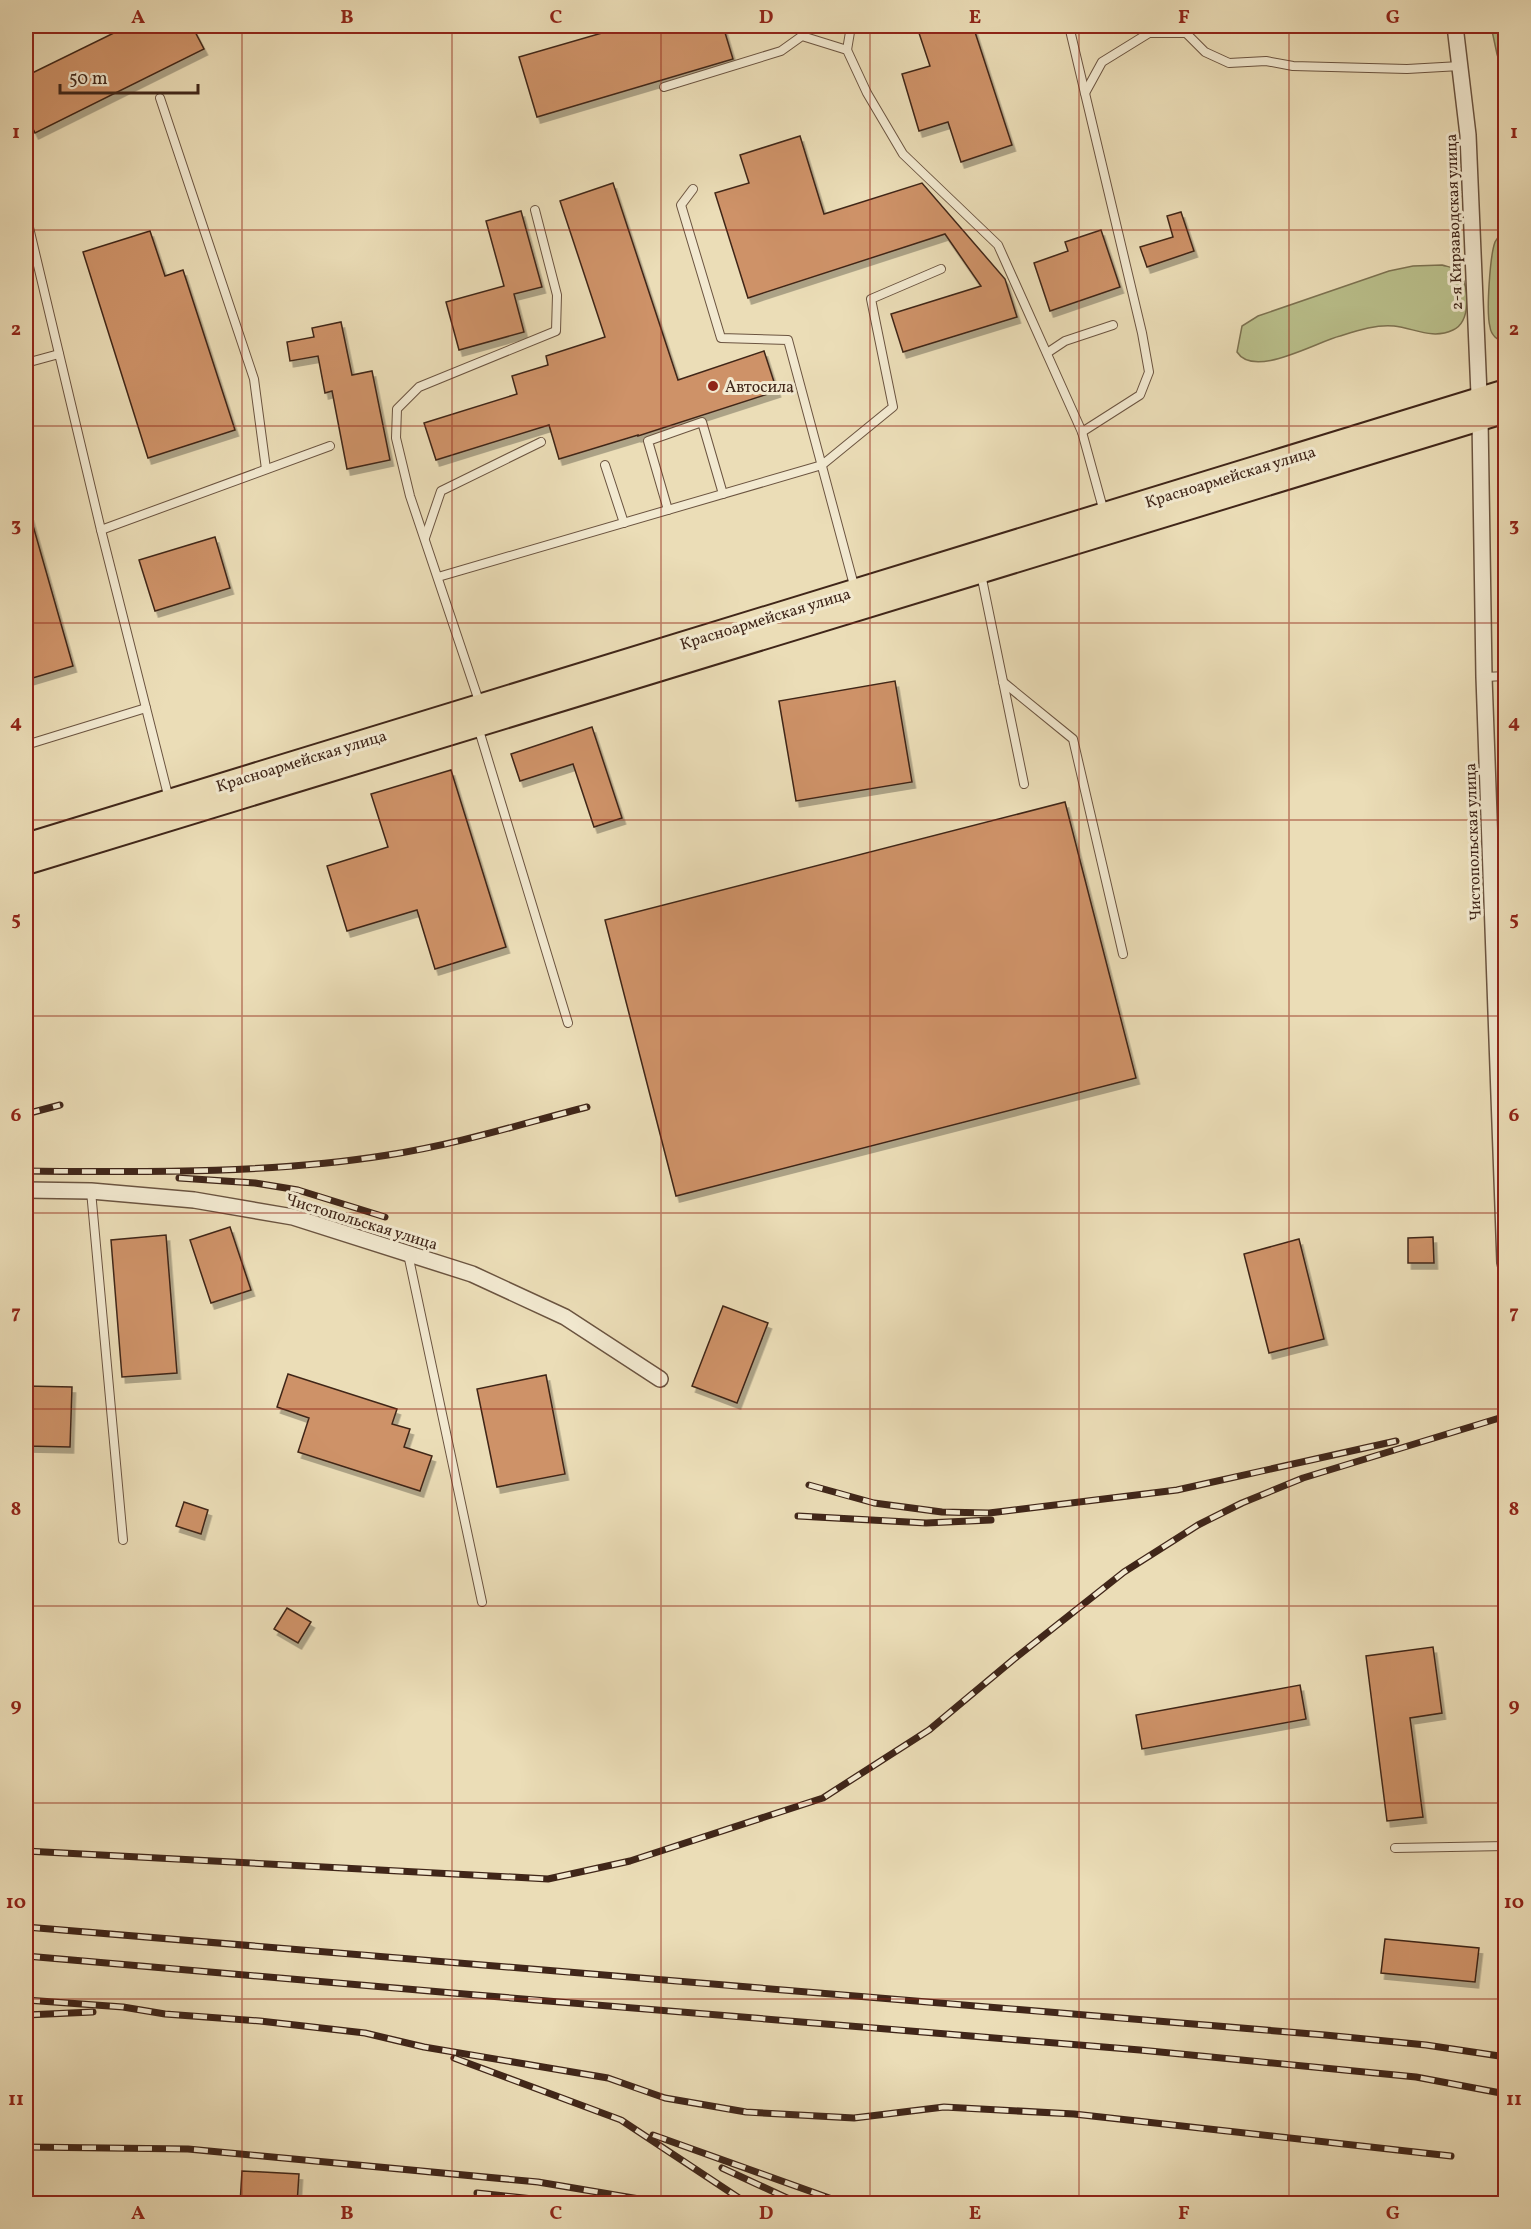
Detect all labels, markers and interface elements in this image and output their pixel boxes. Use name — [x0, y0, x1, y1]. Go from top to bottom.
text: A — [131, 4, 145, 32]
text: B — [340, 4, 354, 32]
text: C — [550, 4, 563, 32]
text: D — [759, 4, 773, 32]
text: E — [969, 4, 981, 32]
text: F — [1178, 4, 1190, 32]
text: G — [1386, 4, 1400, 32]
scale bar — [60, 57, 198, 95]
text: 50 m — [69, 67, 108, 92]
text: 1 — [12, 119, 20, 147]
text: 1 — [1510, 119, 1518, 147]
street label: 2-я Кирзаводская улица — [1441, 133, 1469, 310]
text: 2 — [11, 316, 21, 344]
text: 2 — [1509, 316, 1519, 344]
place label: Автосила — [725, 377, 794, 399]
marker: Автосила — [706, 379, 720, 393]
street label: Красноармейская улица — [1143, 441, 1319, 514]
text: 3 — [11, 512, 21, 540]
text: 3 — [1509, 512, 1519, 540]
street label: Красноармейская улица — [678, 583, 854, 656]
text: 4 — [10, 709, 22, 737]
text: 4 — [1508, 709, 1520, 737]
street label: Красноармейская улица — [214, 725, 390, 798]
street label: Чистопольская улица — [1460, 762, 1488, 921]
text: 5 — [11, 906, 21, 934]
text: 5 — [1509, 906, 1519, 934]
text: 6 — [11, 1102, 22, 1130]
text: 6 — [1509, 1102, 1520, 1130]
street label: Чистопольская улица — [283, 1189, 440, 1257]
text: 7 — [11, 1299, 21, 1327]
text: 7 — [1509, 1299, 1519, 1327]
text: 8 — [11, 1496, 21, 1524]
text: 8 — [1509, 1496, 1519, 1524]
text: 9 — [10, 1692, 22, 1720]
text: 9 — [1508, 1692, 1520, 1720]
text: 10 — [6, 1889, 26, 1917]
text: 10 — [1504, 1889, 1524, 1917]
text: 11 — [8, 2086, 24, 2114]
text: 11 — [1506, 2086, 1522, 2114]
text: A — [131, 2200, 145, 2228]
text: B — [340, 2200, 354, 2228]
text: C — [550, 2200, 563, 2228]
text: D — [759, 2200, 773, 2228]
text: E — [969, 2200, 981, 2228]
text: F — [1178, 2200, 1190, 2228]
text: G — [1386, 2200, 1400, 2228]

